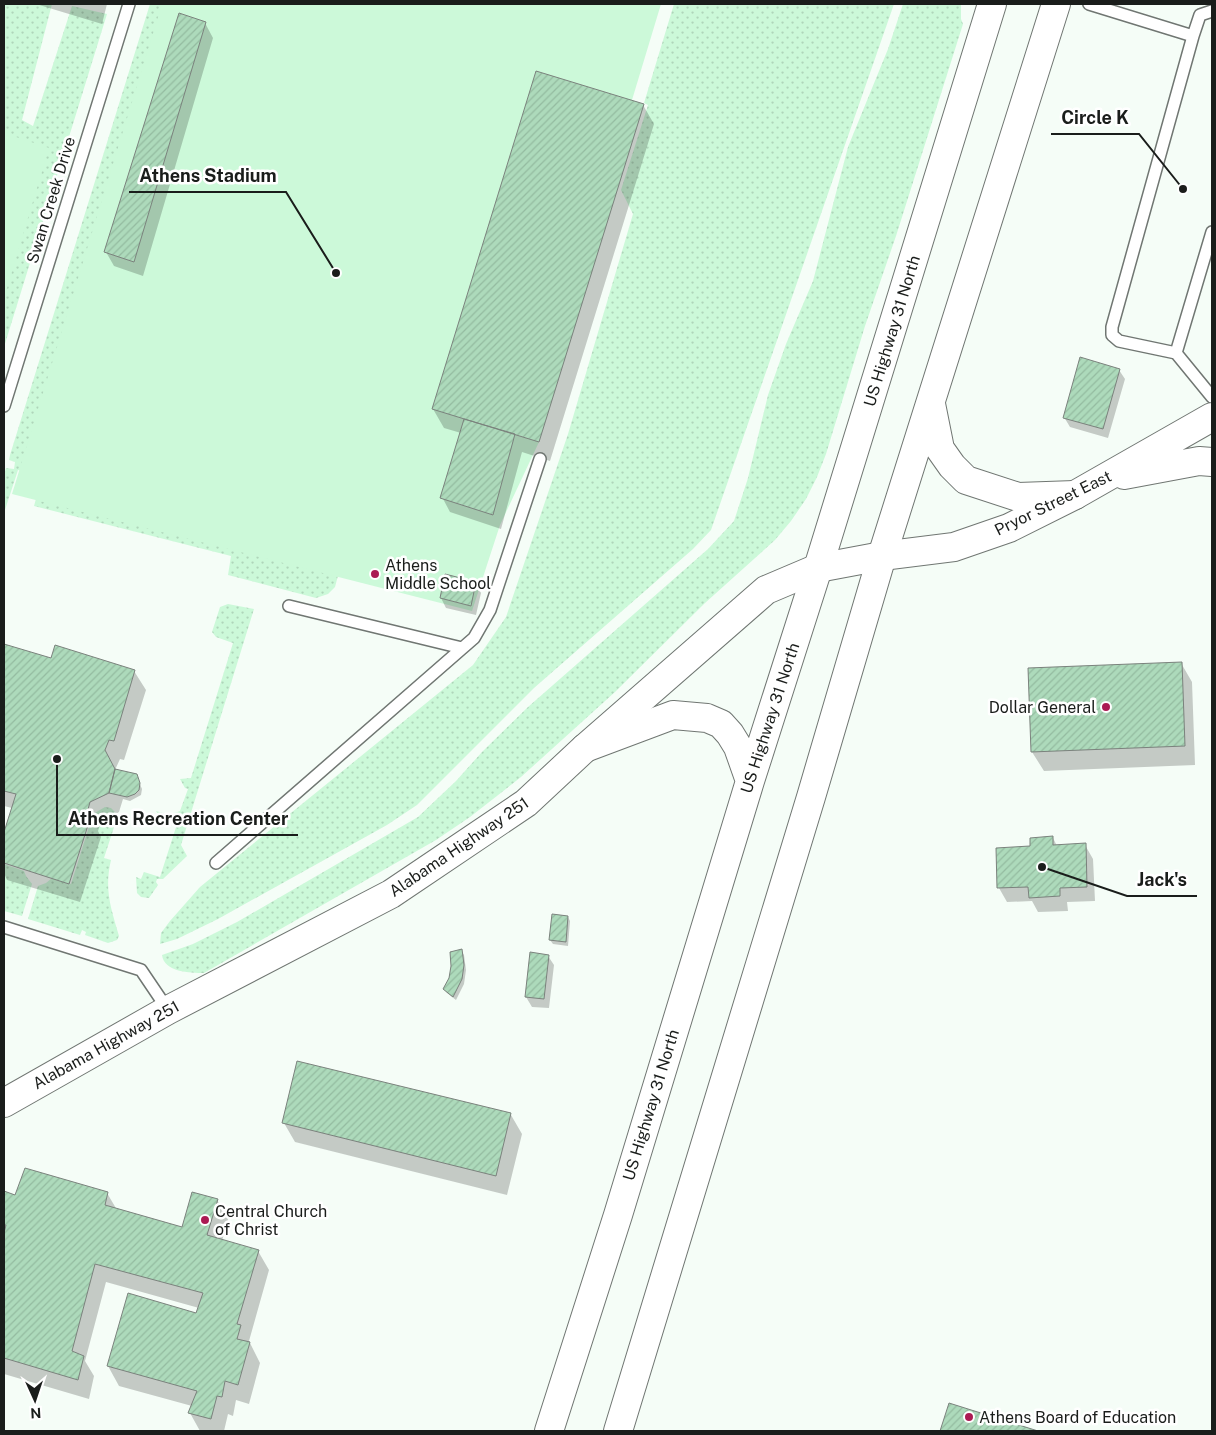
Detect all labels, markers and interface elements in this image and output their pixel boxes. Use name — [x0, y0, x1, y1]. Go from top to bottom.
callout: Circle K — [1051, 101, 1139, 134]
text: Circle K — [1061, 107, 1129, 128]
street label: Swan Creek Drive — [23, 134, 79, 266]
callout: Athens Stadium — [129, 159, 286, 192]
text: Athens Stadium — [139, 165, 277, 186]
street label: US Highway 31 North — [860, 253, 924, 409]
street label: Pryor Street East — [991, 466, 1115, 540]
place label: Athens Middle School — [385, 556, 491, 593]
marker: Athens Middle School — [369, 568, 381, 580]
street label: US Highway 31 North — [737, 640, 803, 796]
place label: Dollar General — [989, 698, 1096, 717]
marker: Dollar General — [1100, 701, 1112, 713]
street label: Alabama Highway 251 — [386, 793, 532, 901]
callout: Athens Recreation Center — [57, 802, 298, 835]
text: Athens Recreation Center — [68, 808, 289, 829]
callout: Jack's — [1127, 863, 1197, 896]
text: Jack's — [1137, 869, 1187, 890]
street label: Alabama Highway 251 — [29, 997, 183, 1093]
street label: US Highway 31 North — [619, 1027, 683, 1183]
place label: Central Church of Christ — [215, 1202, 327, 1239]
marker: Central Church of Christ — [199, 1214, 211, 1226]
north arrow — [10, 1375, 60, 1425]
text: N — [30, 1405, 42, 1421]
place label: Athens Board of Education — [979, 1408, 1176, 1427]
marker: Athens Board of Education — [963, 1411, 975, 1423]

